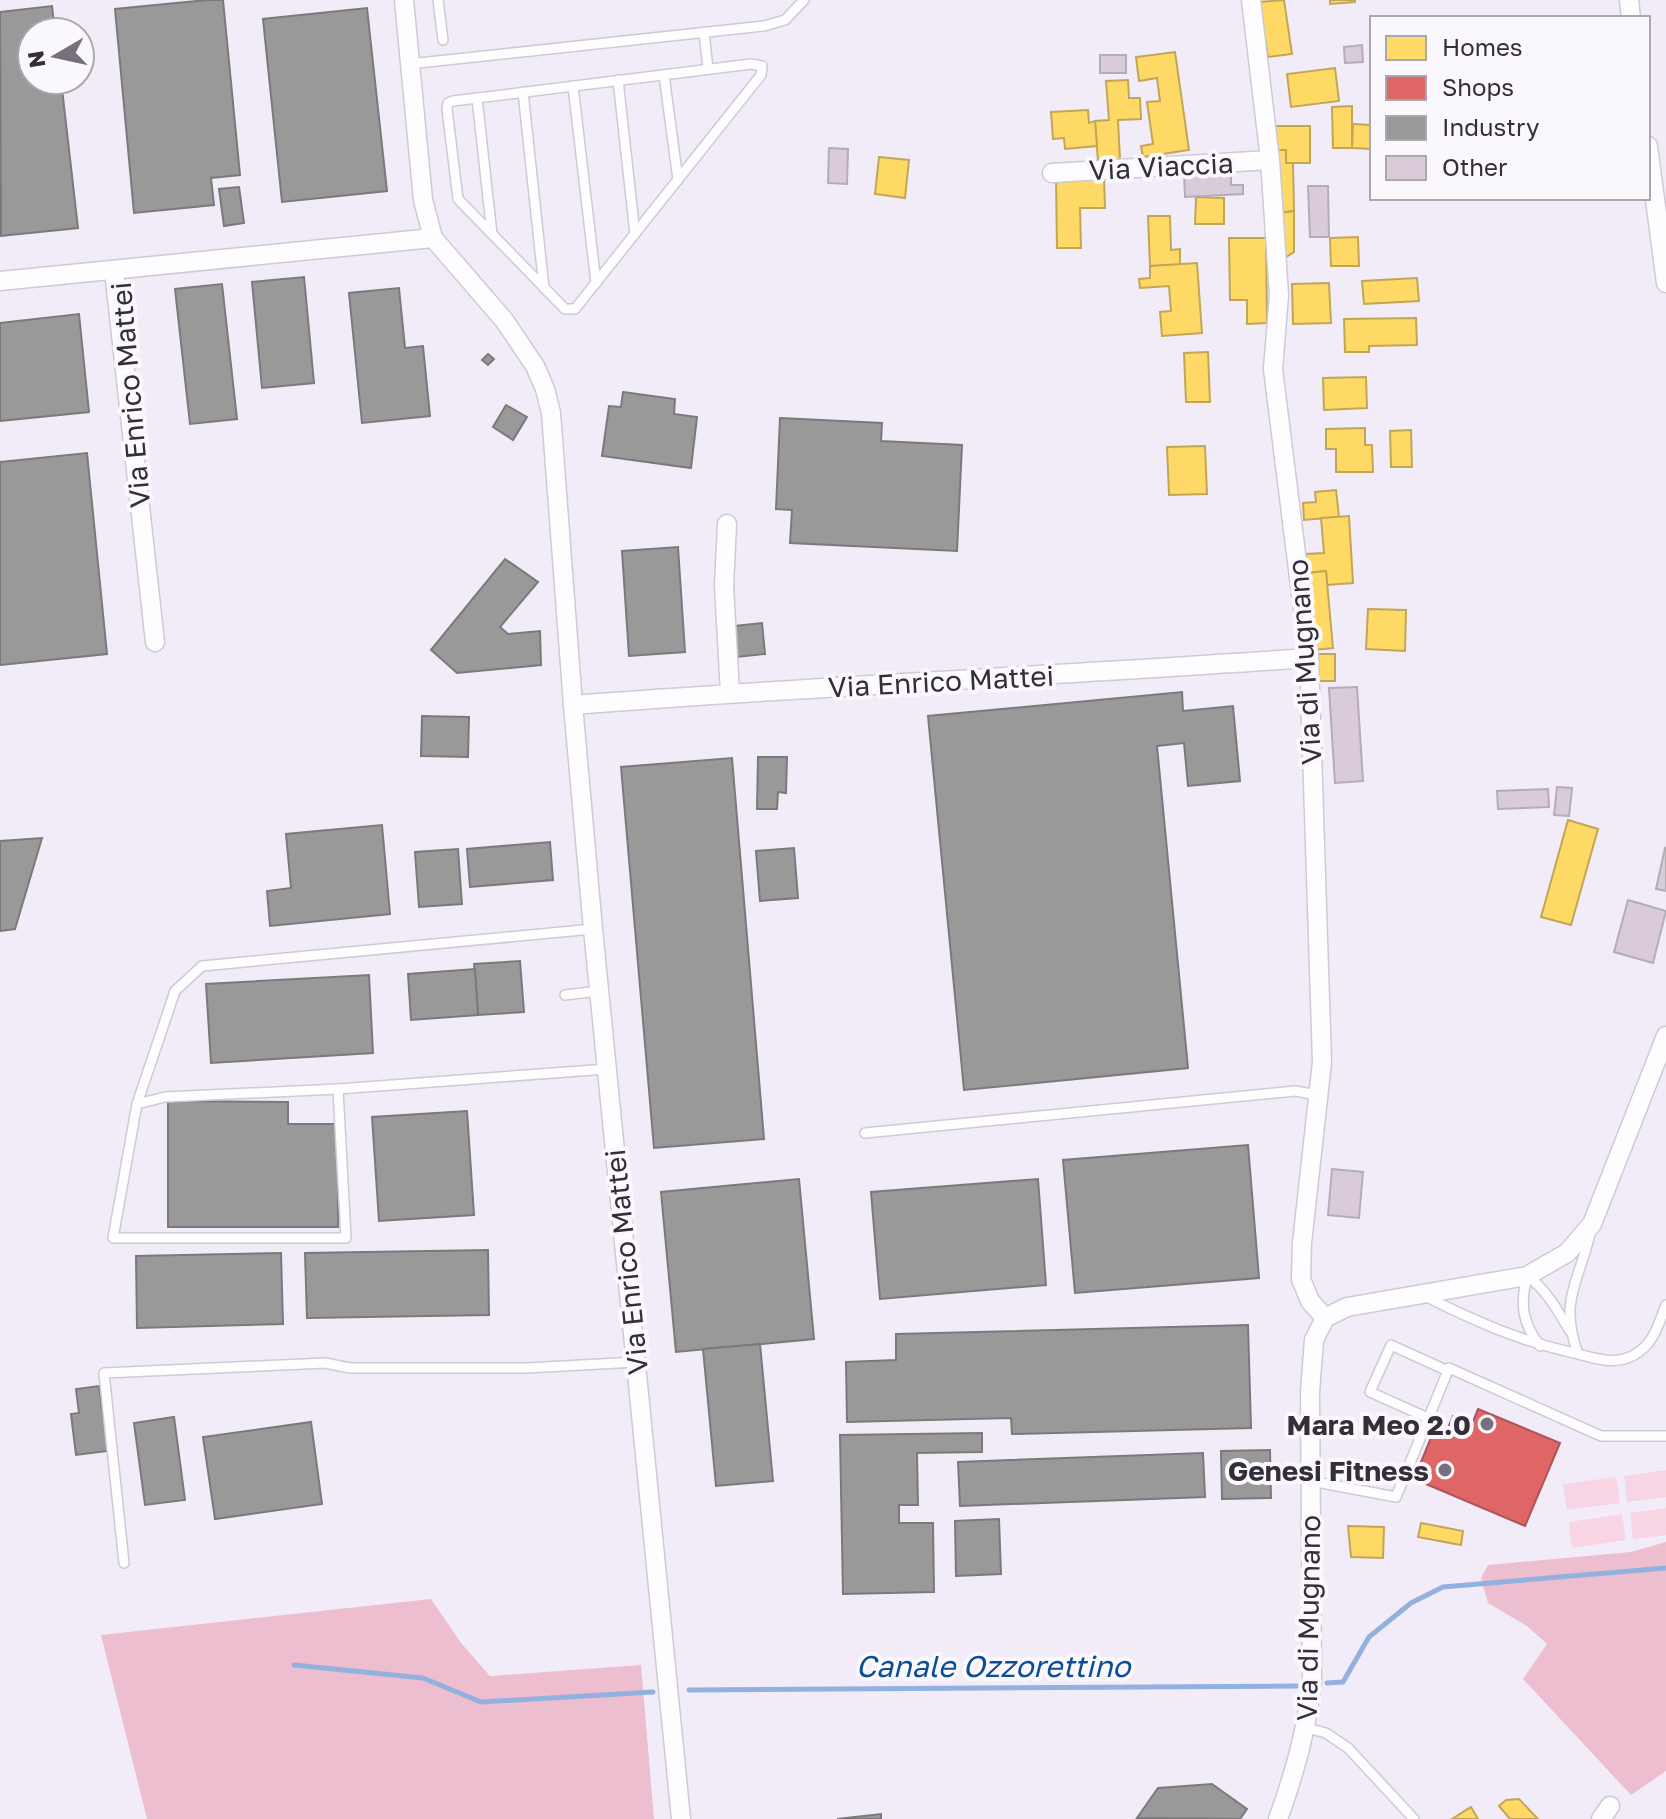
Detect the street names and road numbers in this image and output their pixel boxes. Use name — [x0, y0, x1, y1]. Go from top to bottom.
street label: Via Viaccia — [1088, 146, 1234, 186]
street label: Via Enrico Mattei — [104, 281, 156, 509]
street label: Via di Mugnano — [1280, 558, 1328, 766]
street label: Via Enrico Mattei — [827, 659, 1055, 703]
street label: Via Enrico Mattei — [598, 1148, 654, 1376]
street label: Via di Mugnano — [1290, 1515, 1326, 1721]

